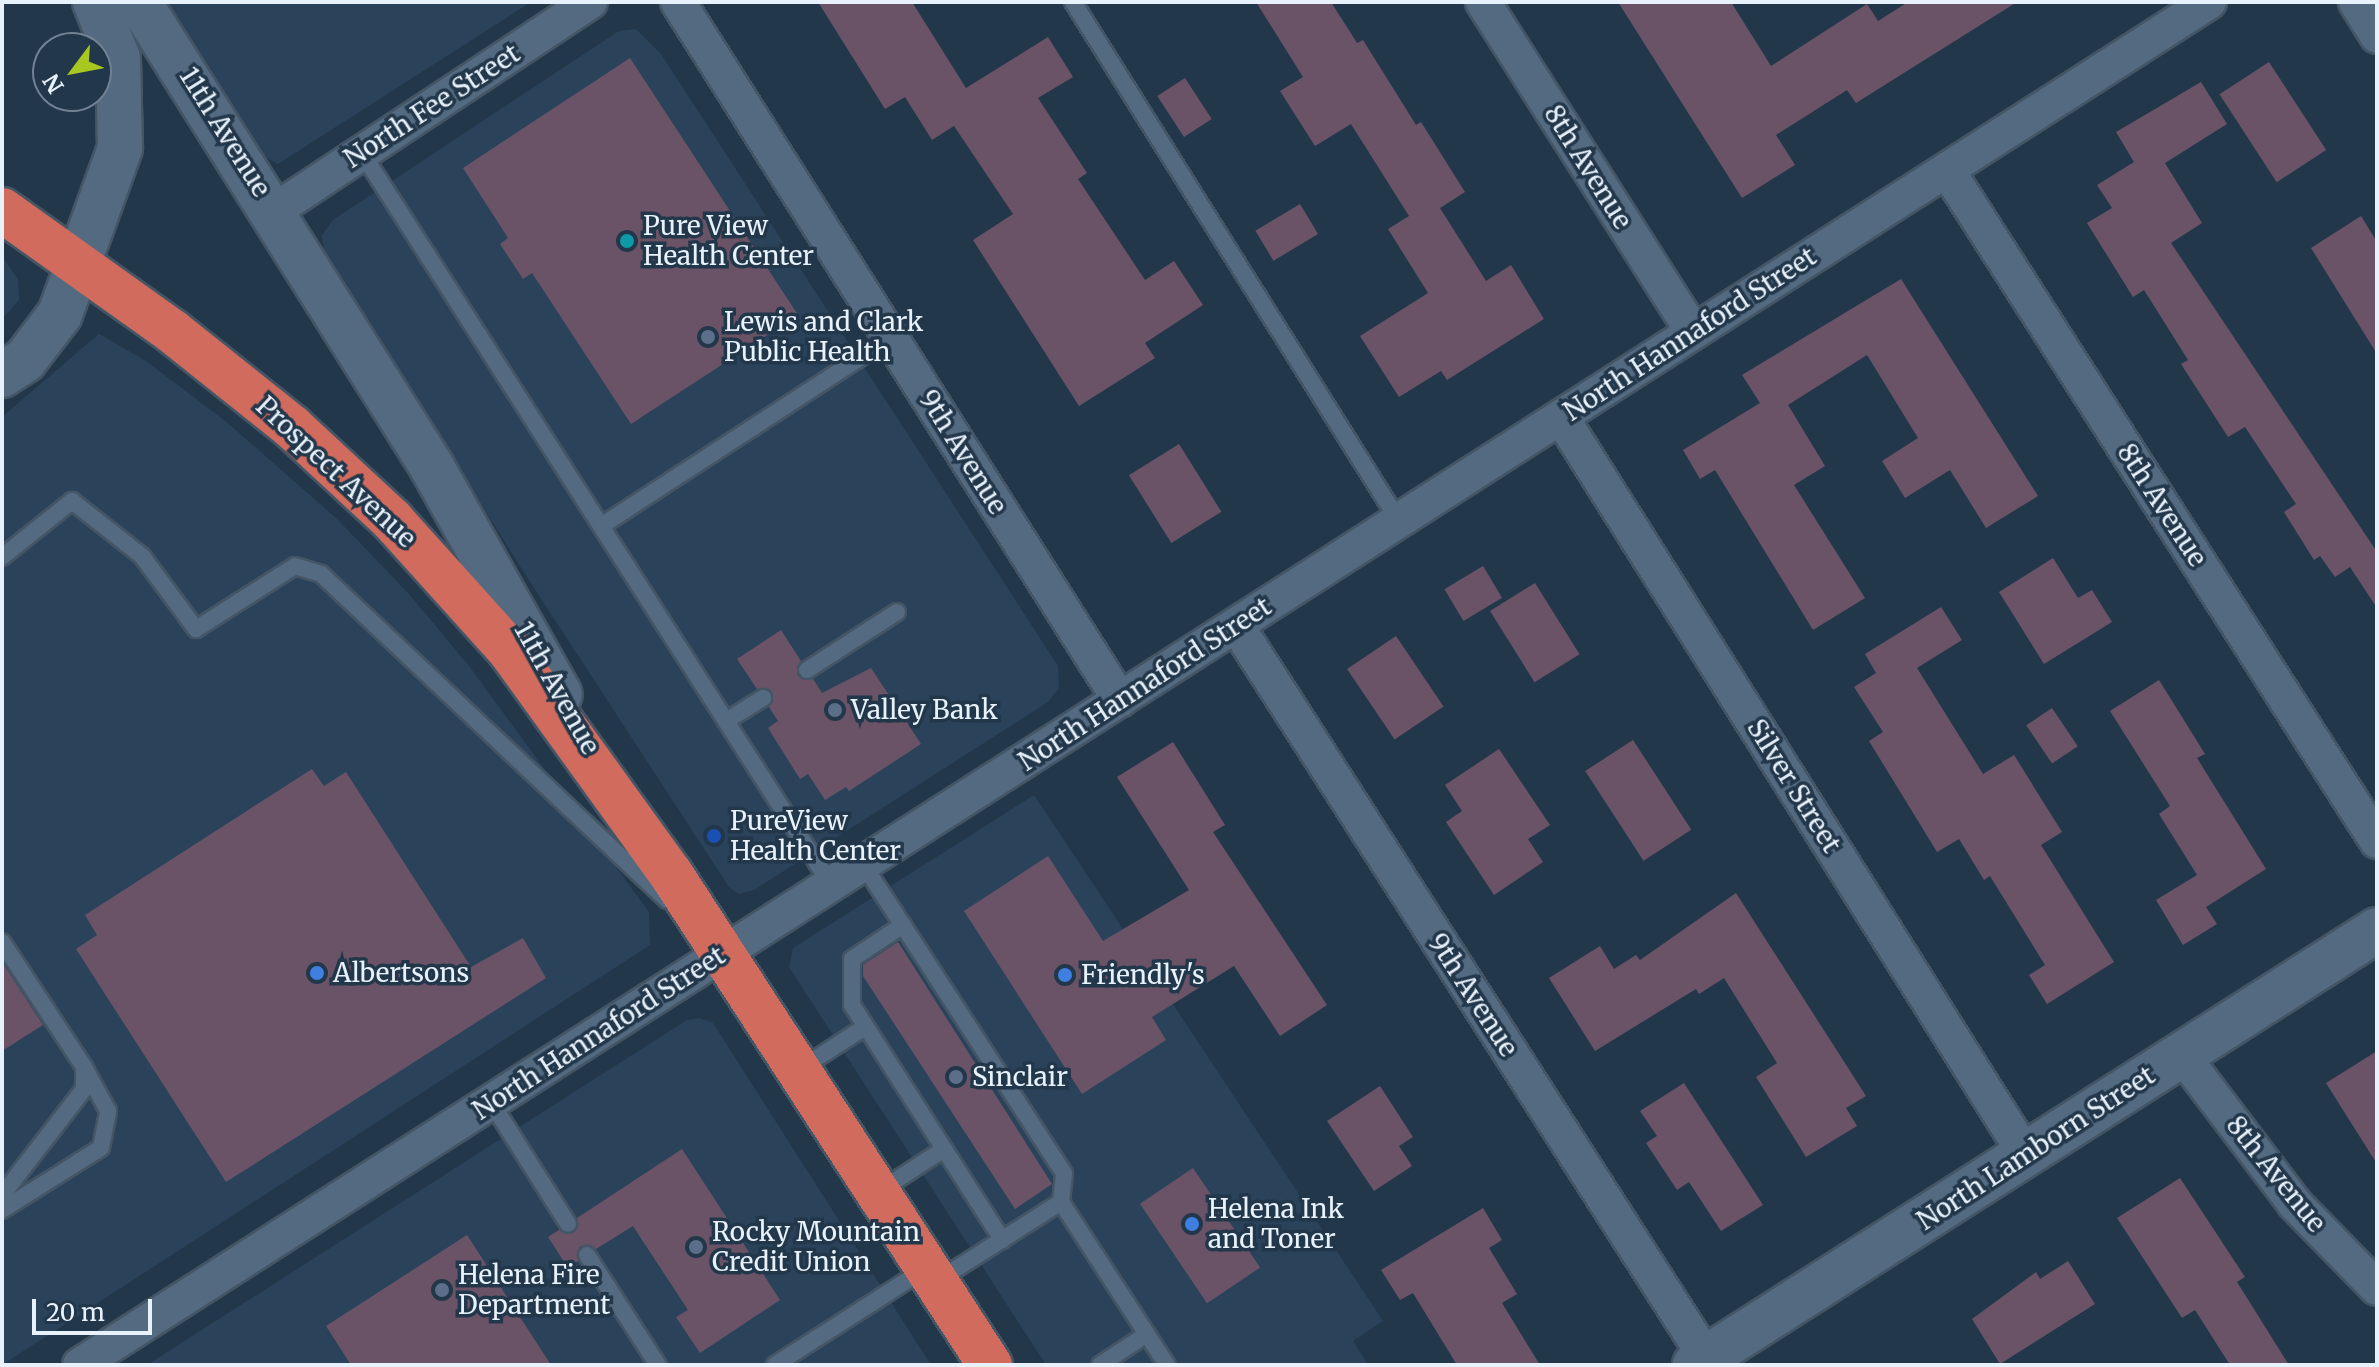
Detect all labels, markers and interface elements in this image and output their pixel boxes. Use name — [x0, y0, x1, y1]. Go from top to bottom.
north arrow — [32, 32, 112, 112]
street label: North Fee Street — [338, 38, 526, 174]
street label: 11th Avenue — [173, 62, 277, 202]
text: N — [37, 69, 70, 98]
street label: 8th Avenue — [1538, 99, 1638, 235]
place label: Pure View Health Center — [643, 210, 814, 272]
marker: Pure View Health Center — [618, 232, 636, 250]
street label: North Hannaford Street — [1558, 241, 1822, 427]
place label: Lewis and Clark Public Health — [724, 306, 923, 368]
marker: Lewis and Clark Public Health — [699, 328, 717, 346]
street label: 9th Avenue — [913, 384, 1013, 520]
street label: Prospect Avenue — [250, 390, 422, 554]
street label: 8th Avenue — [2111, 438, 2213, 572]
street label: North Hannaford Street — [1013, 591, 1277, 777]
street label: 11th Avenue — [508, 616, 606, 760]
place label: Valley Bank — [851, 694, 998, 726]
marker: Valley Bank — [826, 701, 844, 719]
street label: Silver Street — [1741, 713, 1847, 859]
place label: PureView Health Center — [730, 805, 901, 866]
marker: PureView Health Center — [705, 827, 723, 845]
street label: 9th Avenue — [1422, 928, 1524, 1062]
street label: North Hannaford Street — [467, 940, 731, 1126]
place label: Albertsons — [333, 957, 469, 989]
place label: Friendly's — [1081, 959, 1205, 991]
marker: Albertsons — [308, 964, 326, 982]
marker: Friendly's — [1056, 966, 1074, 984]
street label: North Lamborn Street — [1911, 1059, 2161, 1237]
place label: Sinclair — [972, 1061, 1068, 1093]
marker: Sinclair — [947, 1068, 965, 1086]
street label: 8th Avenue — [2220, 1110, 2332, 1238]
place label: Helena Ink and Toner — [1208, 1193, 1344, 1254]
marker: Helena Ink and Toner — [1183, 1215, 1201, 1233]
place label: Rocky Mountain Credit Union — [712, 1216, 920, 1278]
marker: Rocky Mountain Credit Union — [687, 1238, 705, 1256]
place label: Helena Fire Department — [458, 1259, 610, 1320]
marker: Helena Fire Department — [433, 1281, 451, 1299]
scale bar — [36, 1283, 156, 1333]
text: 20 m — [46, 1297, 105, 1328]

